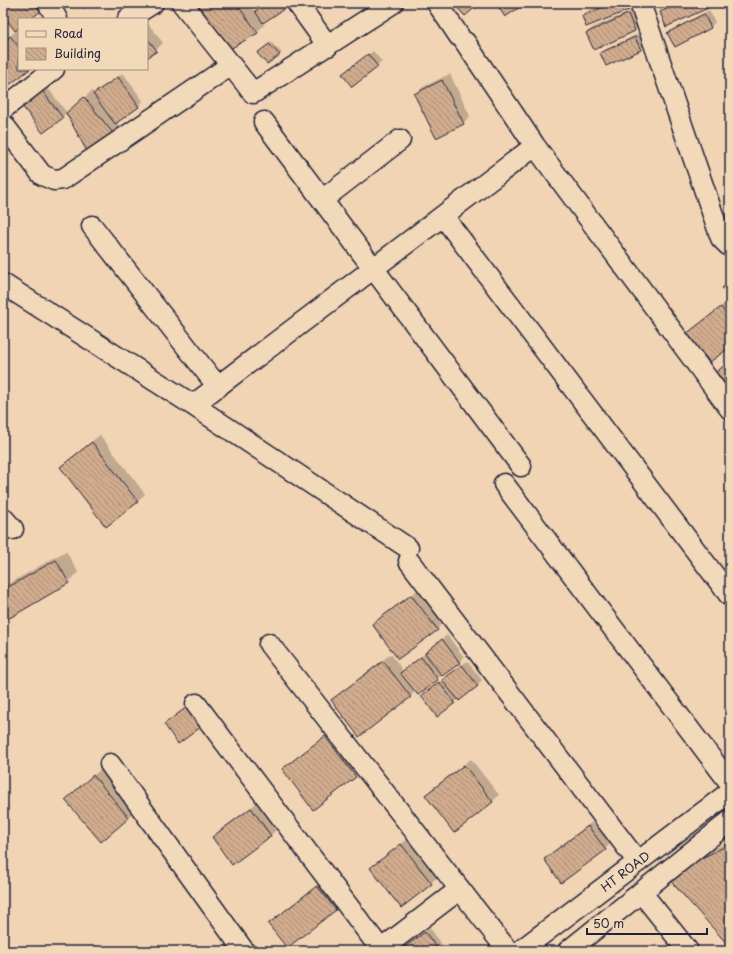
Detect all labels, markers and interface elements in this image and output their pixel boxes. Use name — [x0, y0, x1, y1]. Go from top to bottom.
legend — [18, 18, 148, 70]
text: Road — [54, 24, 83, 42]
text: Building — [54, 44, 101, 62]
street label: HT ROAD — [597, 846, 653, 896]
scale bar — [587, 910, 707, 936]
text: 50 m — [593, 914, 624, 932]

